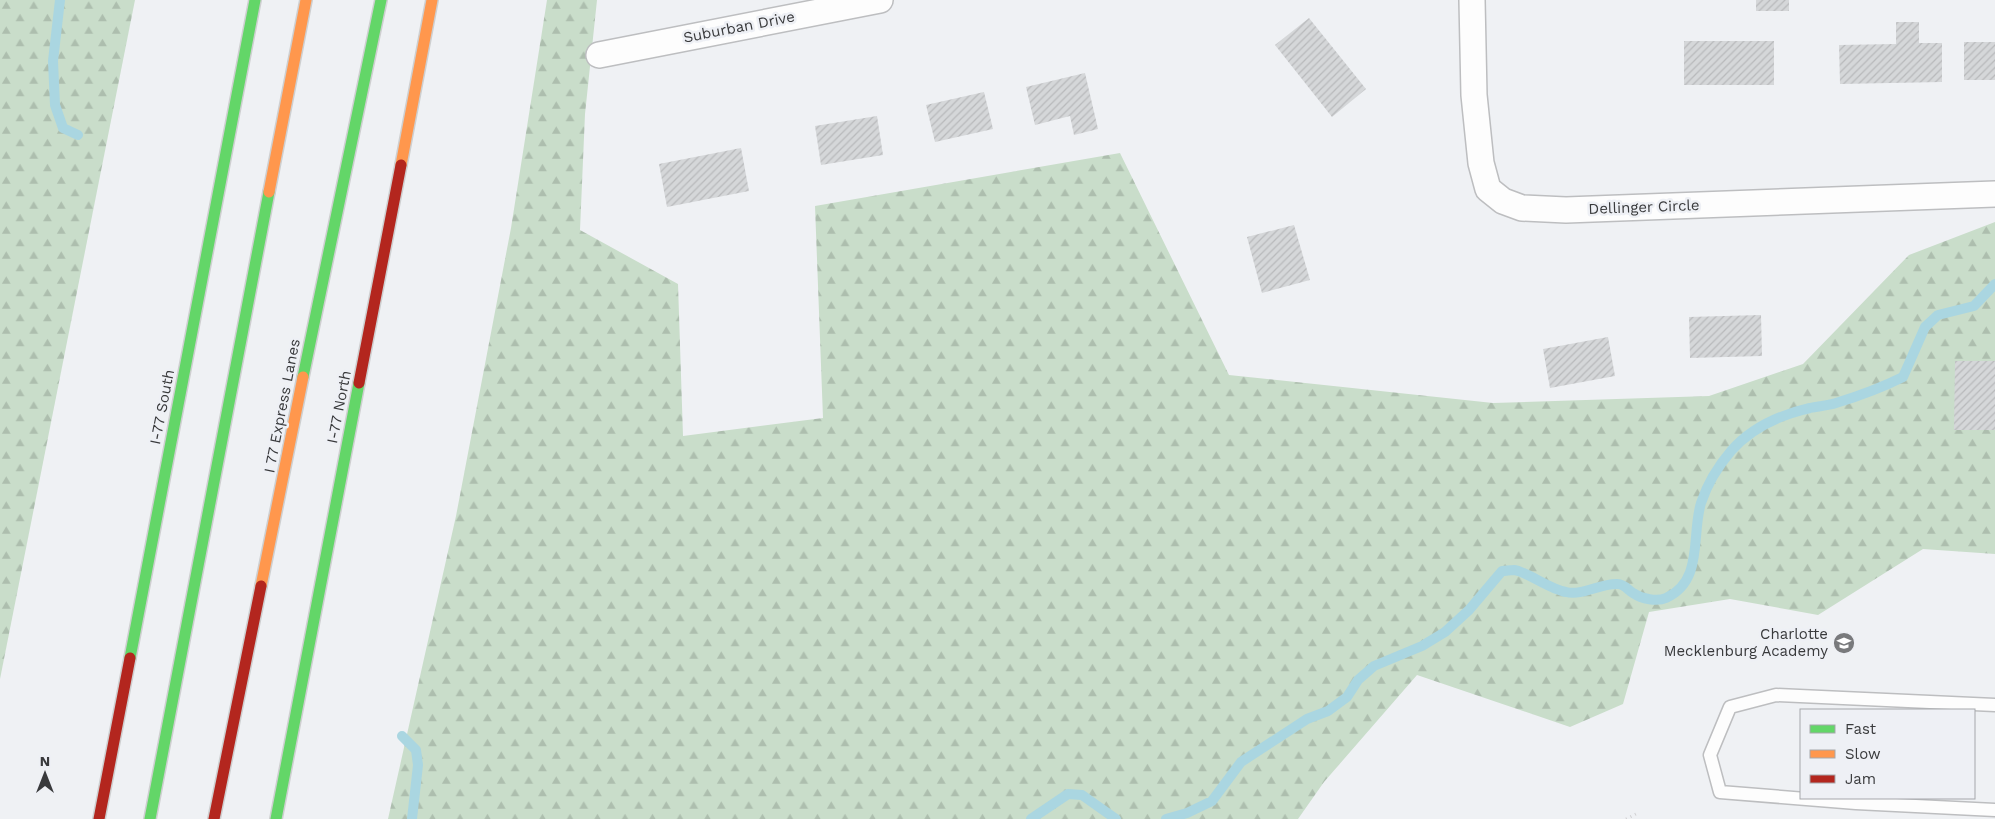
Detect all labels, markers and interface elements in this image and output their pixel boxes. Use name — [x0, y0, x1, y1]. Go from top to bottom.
street label: Suburban Drive — [682, 7, 796, 47]
street label: Dellinger Circle — [1588, 196, 1700, 218]
street label: I 77 Express Lanes — [260, 337, 304, 475]
street label: I-77 South — [146, 368, 178, 446]
street label: I-77 North — [323, 369, 355, 445]
place label: Charlotte Mecklenburg Academy — [1664, 625, 1828, 660]
school or university icon: Charlotte Mecklenburg Academy — [1832, 631, 1856, 655]
legend — [1800, 709, 1975, 799]
text: Fast — [1845, 720, 1877, 738]
text: Slow — [1845, 745, 1881, 763]
north arrow — [20, 749, 70, 799]
text: N — [40, 753, 50, 769]
text: Jam — [1845, 770, 1876, 788]

